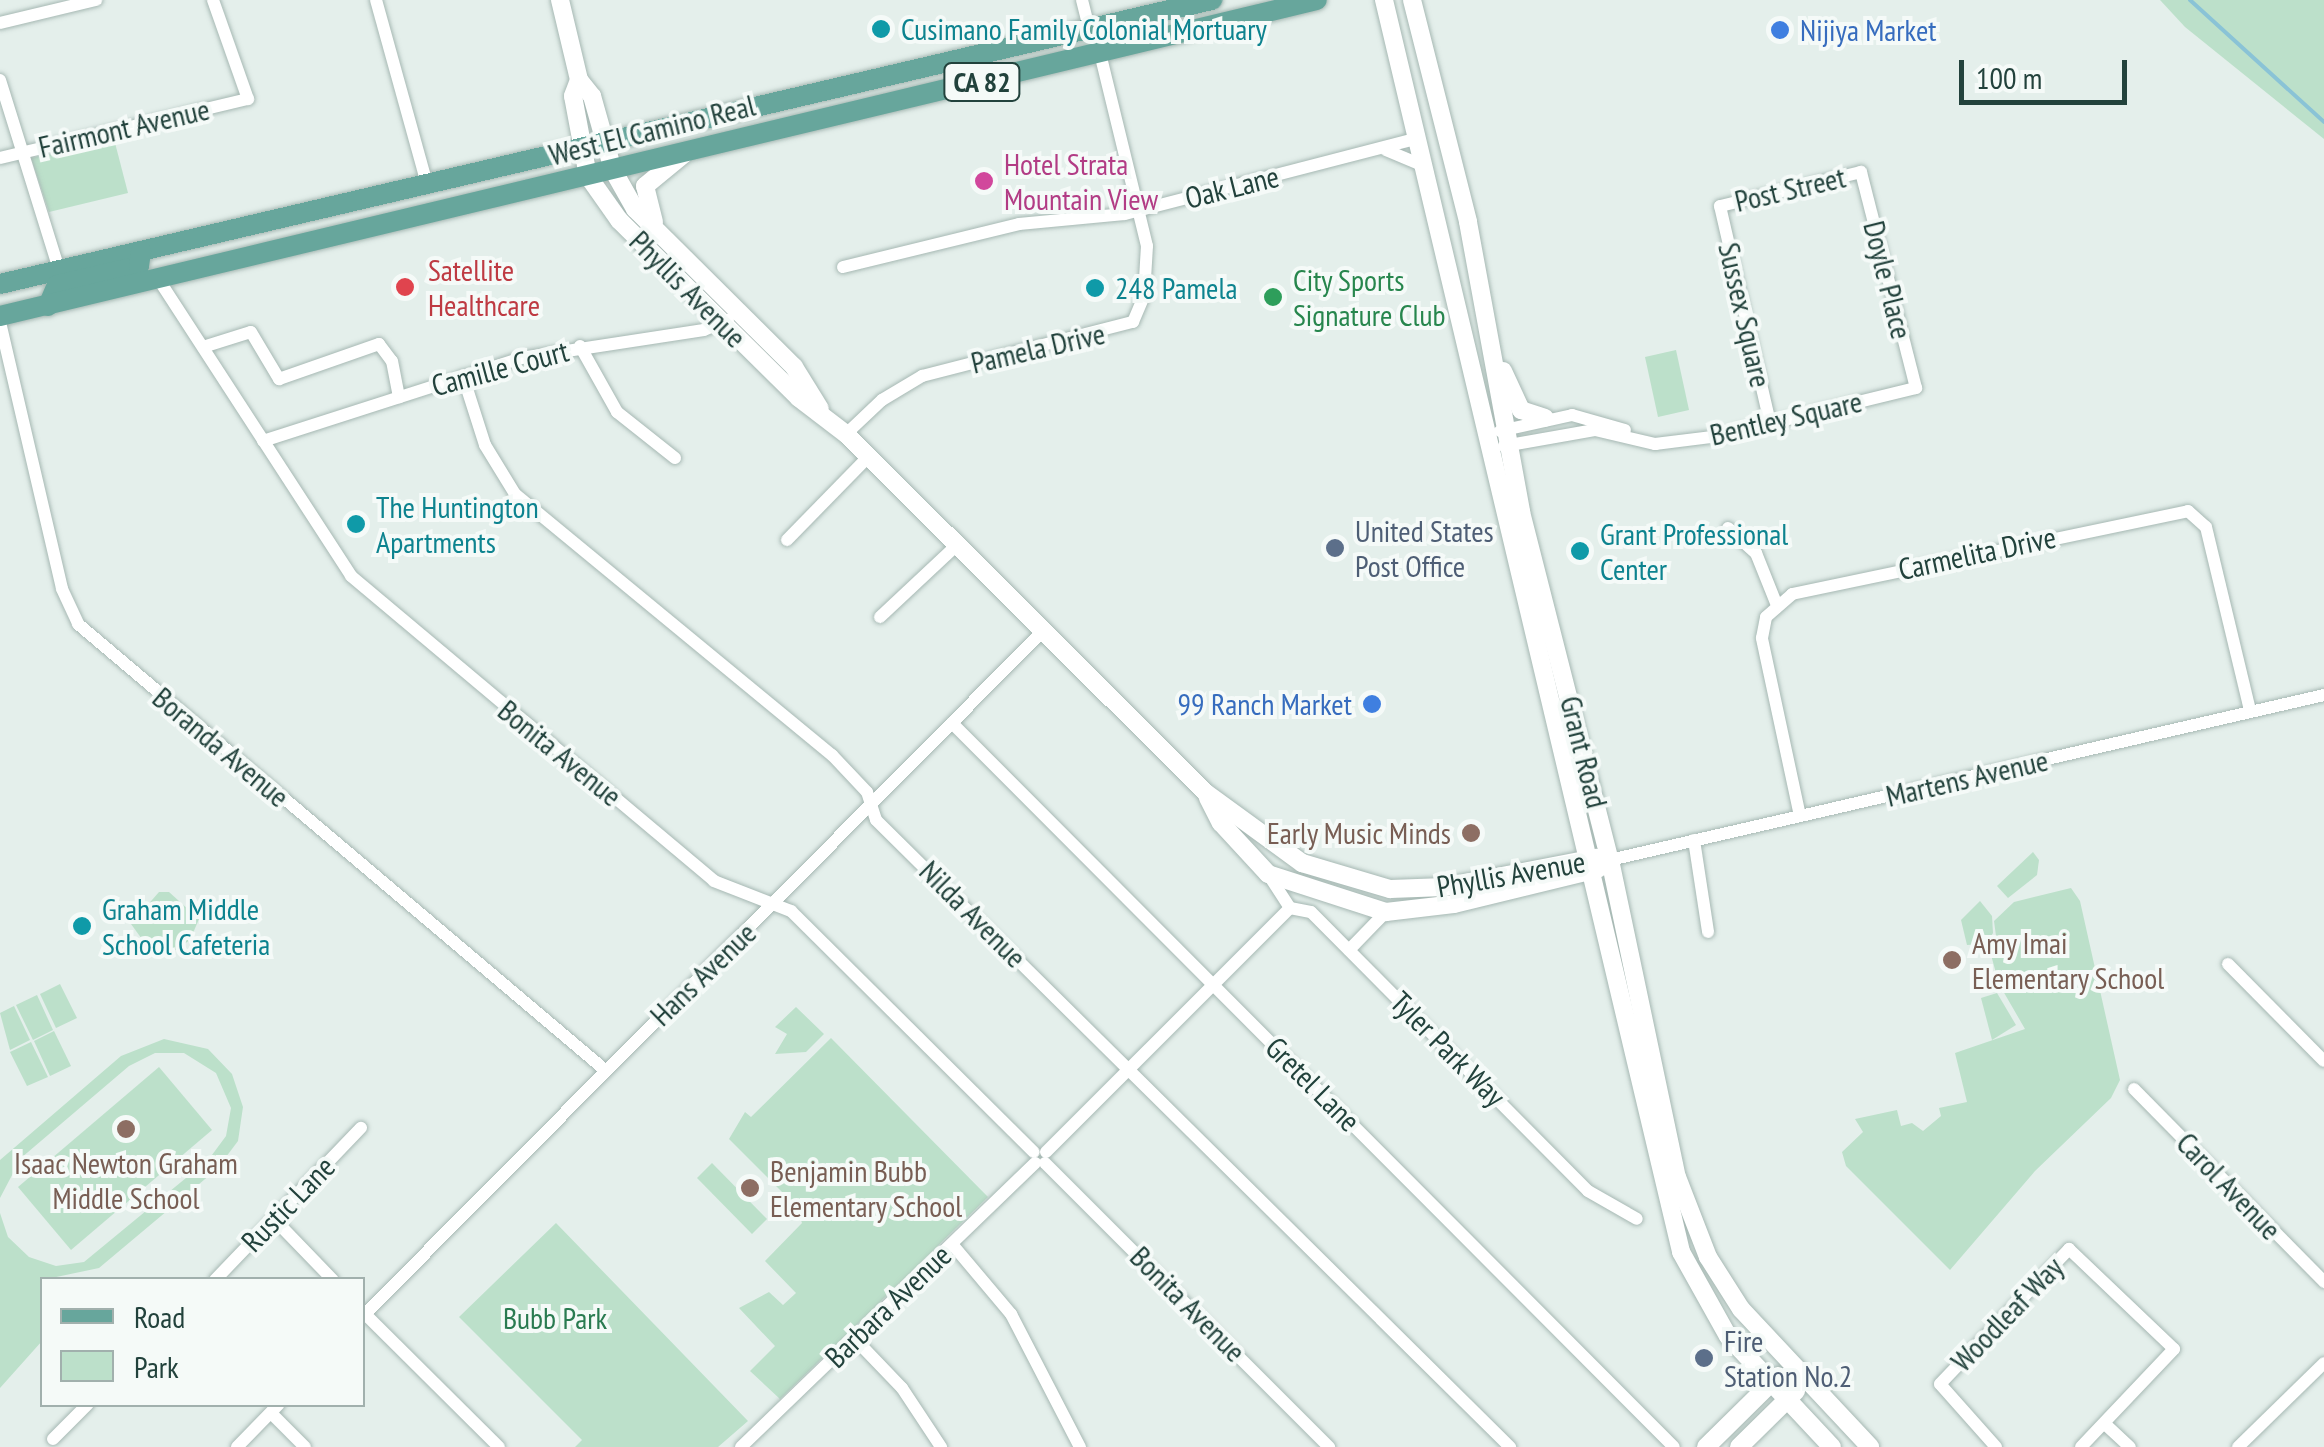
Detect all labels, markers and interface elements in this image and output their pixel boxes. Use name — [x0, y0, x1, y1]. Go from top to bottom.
place label: Cusimano Family Colonial Mortuary — [901, 11, 1268, 47]
place label: Nijiya Market — [1800, 12, 1937, 48]
marker: Cusimano Family Colonial Mortuary — [870, 18, 892, 40]
marker: Nijiya Market — [1769, 19, 1791, 41]
scale bar — [1964, 40, 2132, 102]
text: 100 m — [1976, 58, 2042, 97]
road number: CA 82 — [942, 59, 1022, 105]
street label: West El Camino Real — [545, 87, 759, 173]
street label: Fairmont Avenue — [35, 91, 213, 165]
place label: Hotel Strata Mountain View — [1004, 146, 1159, 216]
street label: Oak Lane — [1181, 158, 1283, 216]
street label: Post Street — [1731, 159, 1849, 219]
marker: Hotel Strata Mountain View — [973, 170, 995, 192]
street label: Doyle Place — [1856, 217, 1920, 343]
street label: Phyllis Avenue — [622, 223, 754, 355]
street label: Sussex Square — [1711, 239, 1779, 391]
place label: Satellite Healthcare — [428, 252, 540, 322]
place label: City Sports Signature Club — [1293, 262, 1445, 332]
place label: 248 Pamela — [1115, 270, 1237, 306]
marker: Satellite Healthcare — [392, 274, 418, 300]
marker: 248 Pamela — [1084, 277, 1106, 299]
marker: City Sports Signature Club — [1262, 286, 1284, 308]
street label: Pamela Drive — [967, 315, 1109, 381]
street label: Camille Court — [428, 332, 572, 404]
street label: Bentley Square — [1706, 383, 1866, 453]
place label: The Huntington Apartments — [376, 489, 539, 560]
marker: The Huntington Apartments — [345, 513, 367, 535]
place label: United States Post Office — [1355, 513, 1494, 584]
place label: Grant Professional Center — [1600, 516, 1788, 586]
street label: Carmelita Drive — [1895, 519, 2059, 587]
marker: United States Post Office — [1324, 537, 1346, 559]
marker: Grant Professional Center — [1569, 540, 1591, 562]
street label: Boranda Avenue — [145, 679, 297, 815]
place label: 99 Ranch Market — [1178, 686, 1352, 722]
street label: Bonita Avenue — [491, 692, 629, 814]
street label: Grant Road — [1553, 692, 1615, 812]
marker: 99 Ranch Market — [1361, 693, 1383, 715]
street label: Martens Avenue — [1882, 742, 2052, 814]
place label: Early Music Minds — [1266, 815, 1451, 851]
marker: Early Music Minds — [1460, 822, 1482, 844]
street label: Phyllis Avenue — [1434, 843, 1588, 905]
street label: Nilda Avenue — [912, 853, 1034, 975]
place label: Graham Middle School Cafeteria — [102, 891, 270, 962]
marker: Graham Middle School Cafeteria — [71, 915, 93, 937]
street label: Hans Avenue — [642, 915, 764, 1033]
place label: Amy Imai Elementary School — [1972, 925, 2165, 996]
marker: Amy Imai Elementary School — [1941, 949, 1963, 971]
street label: Tyler Park Way — [1383, 984, 1513, 1114]
street label: Gretel Lane — [1258, 1029, 1368, 1139]
marker: Isaac Newton Graham Middle School — [115, 1118, 137, 1140]
street label: Carol Avenue — [2169, 1125, 2289, 1247]
place label: Isaac Newton Graham Middle School — [14, 1145, 238, 1216]
street label: Rustic Lane — [234, 1149, 342, 1259]
place label: Benjamin Bubb Elementary School — [770, 1153, 963, 1224]
marker: Benjamin Bubb Elementary School — [739, 1177, 761, 1199]
street label: Barbara Avenue — [817, 1237, 959, 1375]
street label: Bonita Avenue — [1123, 1239, 1253, 1369]
street label: Woodleaf Way — [1943, 1249, 2071, 1379]
legend — [40, 1277, 365, 1407]
text: Road — [134, 1297, 185, 1336]
park label: Bubb Park — [503, 1300, 607, 1336]
place label: Fire Station No.2 — [1724, 1323, 1852, 1394]
text: Park — [134, 1347, 179, 1386]
marker: Fire Station No.2 — [1693, 1347, 1715, 1369]

